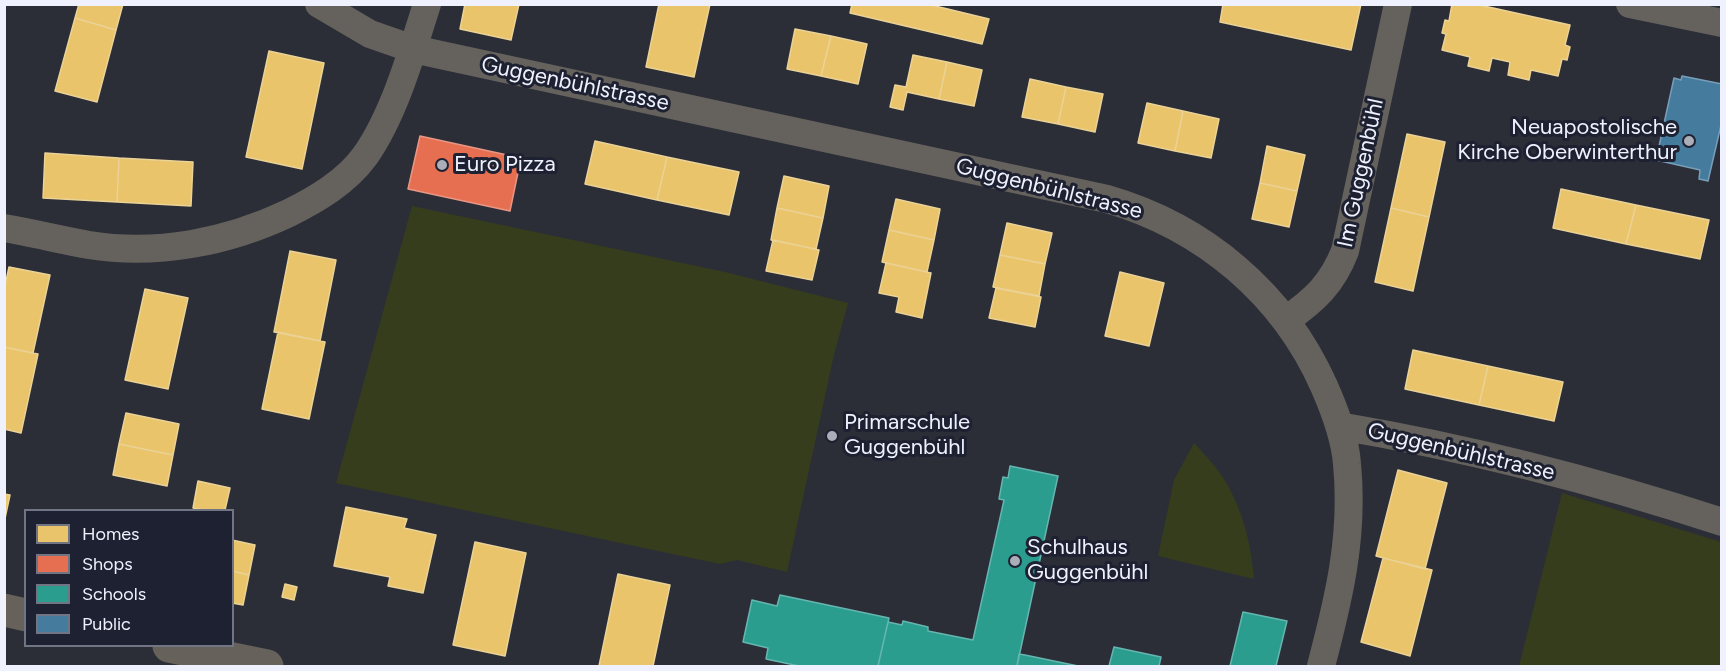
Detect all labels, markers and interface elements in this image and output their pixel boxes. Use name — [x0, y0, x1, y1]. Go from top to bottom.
street label: Guggenbühlstrasse — [479, 51, 671, 117]
street label: Im Guggenbühl — [1332, 96, 1390, 250]
place label: Neuapostolische Kirche Oberwinterthur — [1457, 115, 1677, 166]
marker: Neuapostolische Kirche Oberwinterthur — [1682, 134, 1696, 148]
place label: Euro Pizza — [454, 152, 556, 178]
street label: Guggenbühlstrasse — [953, 153, 1145, 225]
marker: Euro Pizza — [435, 158, 449, 172]
place label: Primarschule Guggenbühl — [844, 410, 970, 462]
street label: Guggenbühlstrasse — [1365, 418, 1557, 486]
marker: Primarschule Guggenbühl — [825, 429, 839, 443]
legend — [24, 509, 234, 647]
text: Homes — [82, 523, 140, 545]
place label: Schulhaus Guggenbühl — [1027, 535, 1148, 586]
text: Shops — [82, 553, 133, 575]
marker: Schulhaus Guggenbühl — [1008, 554, 1022, 568]
text: Schools — [82, 583, 146, 605]
text: Public — [82, 613, 131, 635]

